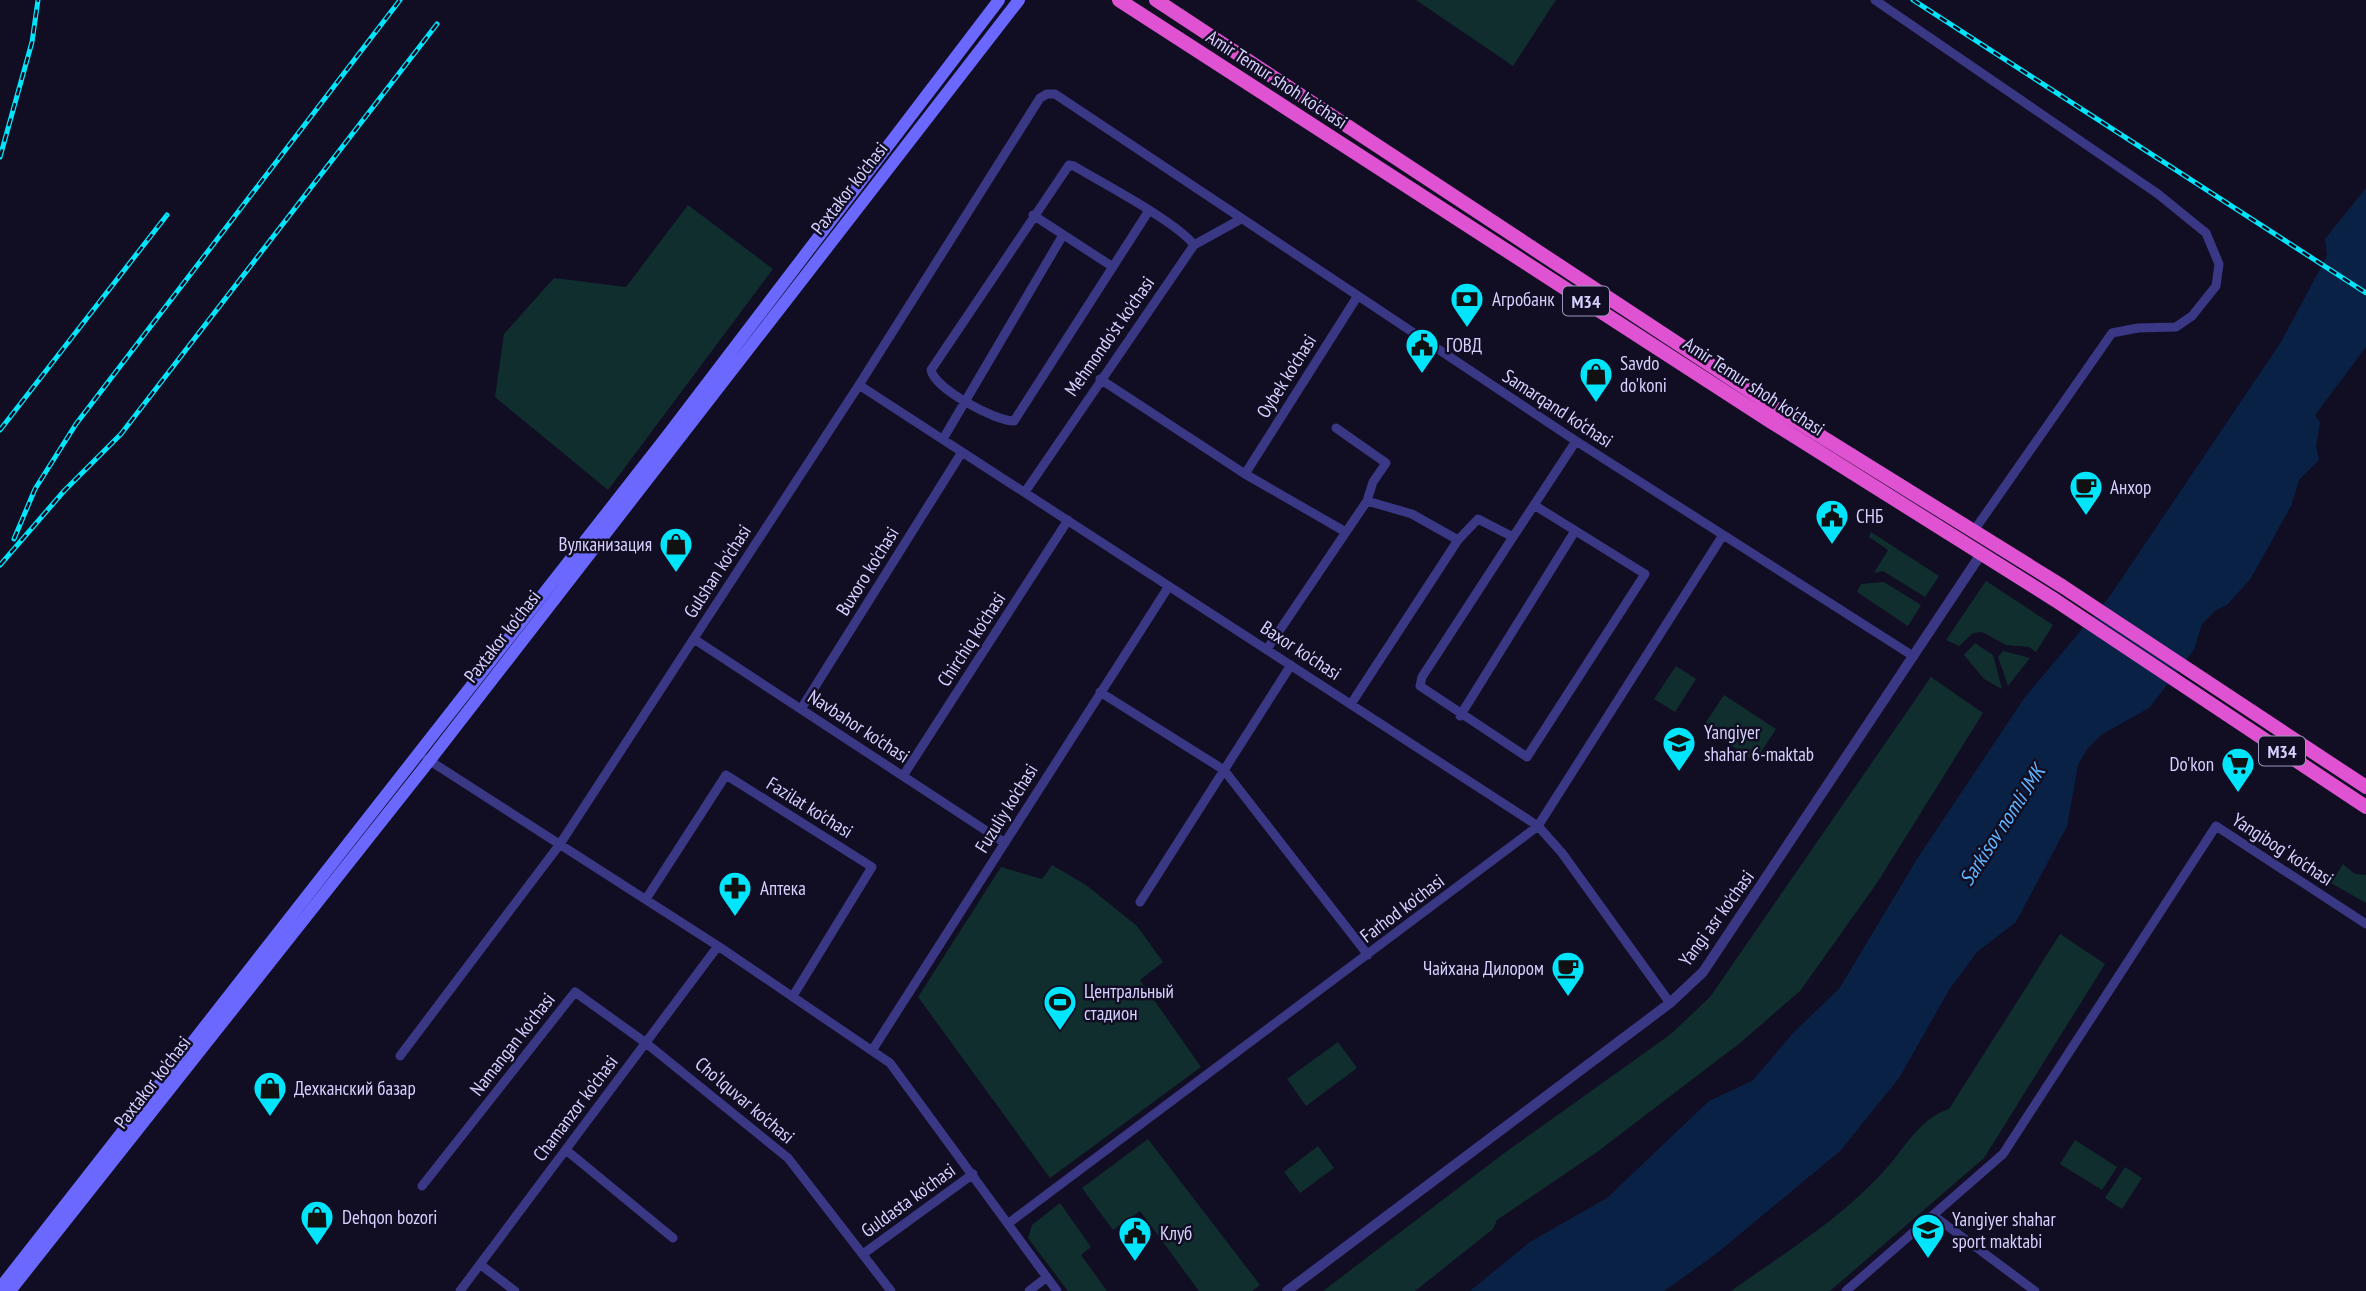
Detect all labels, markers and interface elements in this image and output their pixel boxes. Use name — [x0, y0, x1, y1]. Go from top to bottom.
street label: Amir Temur shoh ko'chasi — [1202, 24, 1352, 134]
street label: Paxtakor ko'chasi — [805, 137, 893, 239]
street label: Mehmondo'st ko'chasi — [1059, 272, 1159, 400]
bank icon: Агробанк — [1448, 280, 1486, 329]
road number: M34 — [1563, 286, 1609, 316]
place label: Агробанк — [1492, 287, 1555, 311]
public building icon: ГОВД — [1403, 326, 1441, 375]
street label: Oybek ko'chasi — [1251, 330, 1321, 422]
street label: Amir Temur shoh ko'chasi — [1679, 331, 1829, 441]
place label: ГОВД — [1446, 333, 1482, 357]
place label: Savdo do'koni — [1620, 351, 1667, 397]
shop icon: Savdo do'koni — [1577, 355, 1615, 404]
street label: Samarqand ko‘chasi — [1498, 363, 1618, 453]
cafe icon: Анхор — [2067, 468, 2105, 517]
place label: Анхор — [2110, 475, 2151, 499]
public building icon: СНБ — [1813, 497, 1851, 546]
place label: СНБ — [1856, 504, 1883, 528]
street label: Gulshan ko'chasi — [678, 520, 756, 622]
street label: Buxoro ko'chasi — [830, 522, 904, 620]
shop icon: Вулканизация — [657, 525, 695, 574]
place label: Вулканизация — [559, 532, 652, 556]
street label: Paxtakor ko'chasi — [458, 585, 546, 687]
street label: Chirchiq ko'chasi — [932, 587, 1010, 691]
street label: Baxor ko'chasi — [1256, 615, 1346, 685]
street label: Navbahor ko'chasi — [804, 684, 914, 768]
place label: Yangiyer shahar 6-maktab — [1704, 720, 1814, 766]
school or university icon: Yangiyer shahar 6-maktab — [1660, 724, 1698, 773]
road number: M34 — [2259, 736, 2305, 766]
supermarket icon: Do'kon — [2219, 745, 2257, 794]
place label: Do'kon — [2170, 752, 2214, 776]
water label: Sarkisov nomli JMK — [1953, 757, 2052, 890]
street label: Fuzuliy ko'chasi — [969, 759, 1043, 857]
street label: Fazilat ko'chasi — [762, 771, 858, 843]
street label: Yangibog‘ ko'chasi — [2228, 807, 2338, 891]
street label: Yangi asr ko'chasi — [1673, 865, 1759, 971]
pharmacy icon: Аптека — [716, 869, 754, 918]
street label: Farhod ko'chasi — [1355, 869, 1449, 947]
place label: Аптека — [760, 876, 806, 900]
cafe icon: Чайхана Дилором — [1549, 949, 1587, 998]
place label: Чайхана Дилором — [1423, 956, 1544, 980]
place label: Центральный стадион — [1084, 979, 1174, 1025]
sports icon: Центральный стадион — [1041, 983, 1079, 1032]
street label: Namangan ko'chasi — [464, 988, 560, 1100]
street label: Paxtakor ko'chasi — [108, 1031, 196, 1133]
street label: Chamanzor ko'chasi — [527, 1050, 623, 1166]
street label: Cho‘lquvar ko'chasi — [690, 1052, 800, 1148]
shop icon: Дехканский базар — [251, 1069, 289, 1118]
place label: Дехканский базар — [294, 1076, 416, 1100]
street label: Guldasta ko'chasi — [856, 1158, 960, 1242]
shop icon: Dehqon bozori — [298, 1198, 336, 1247]
place label: Dehqon bozori — [342, 1205, 437, 1229]
place label: Yangiyer shahar sport maktabi — [1952, 1207, 2056, 1253]
school or university icon: Yangiyer shahar sport maktabi — [1909, 1211, 1947, 1260]
public building icon: Клуб — [1116, 1214, 1154, 1263]
place label: Клуб — [1160, 1221, 1192, 1245]

